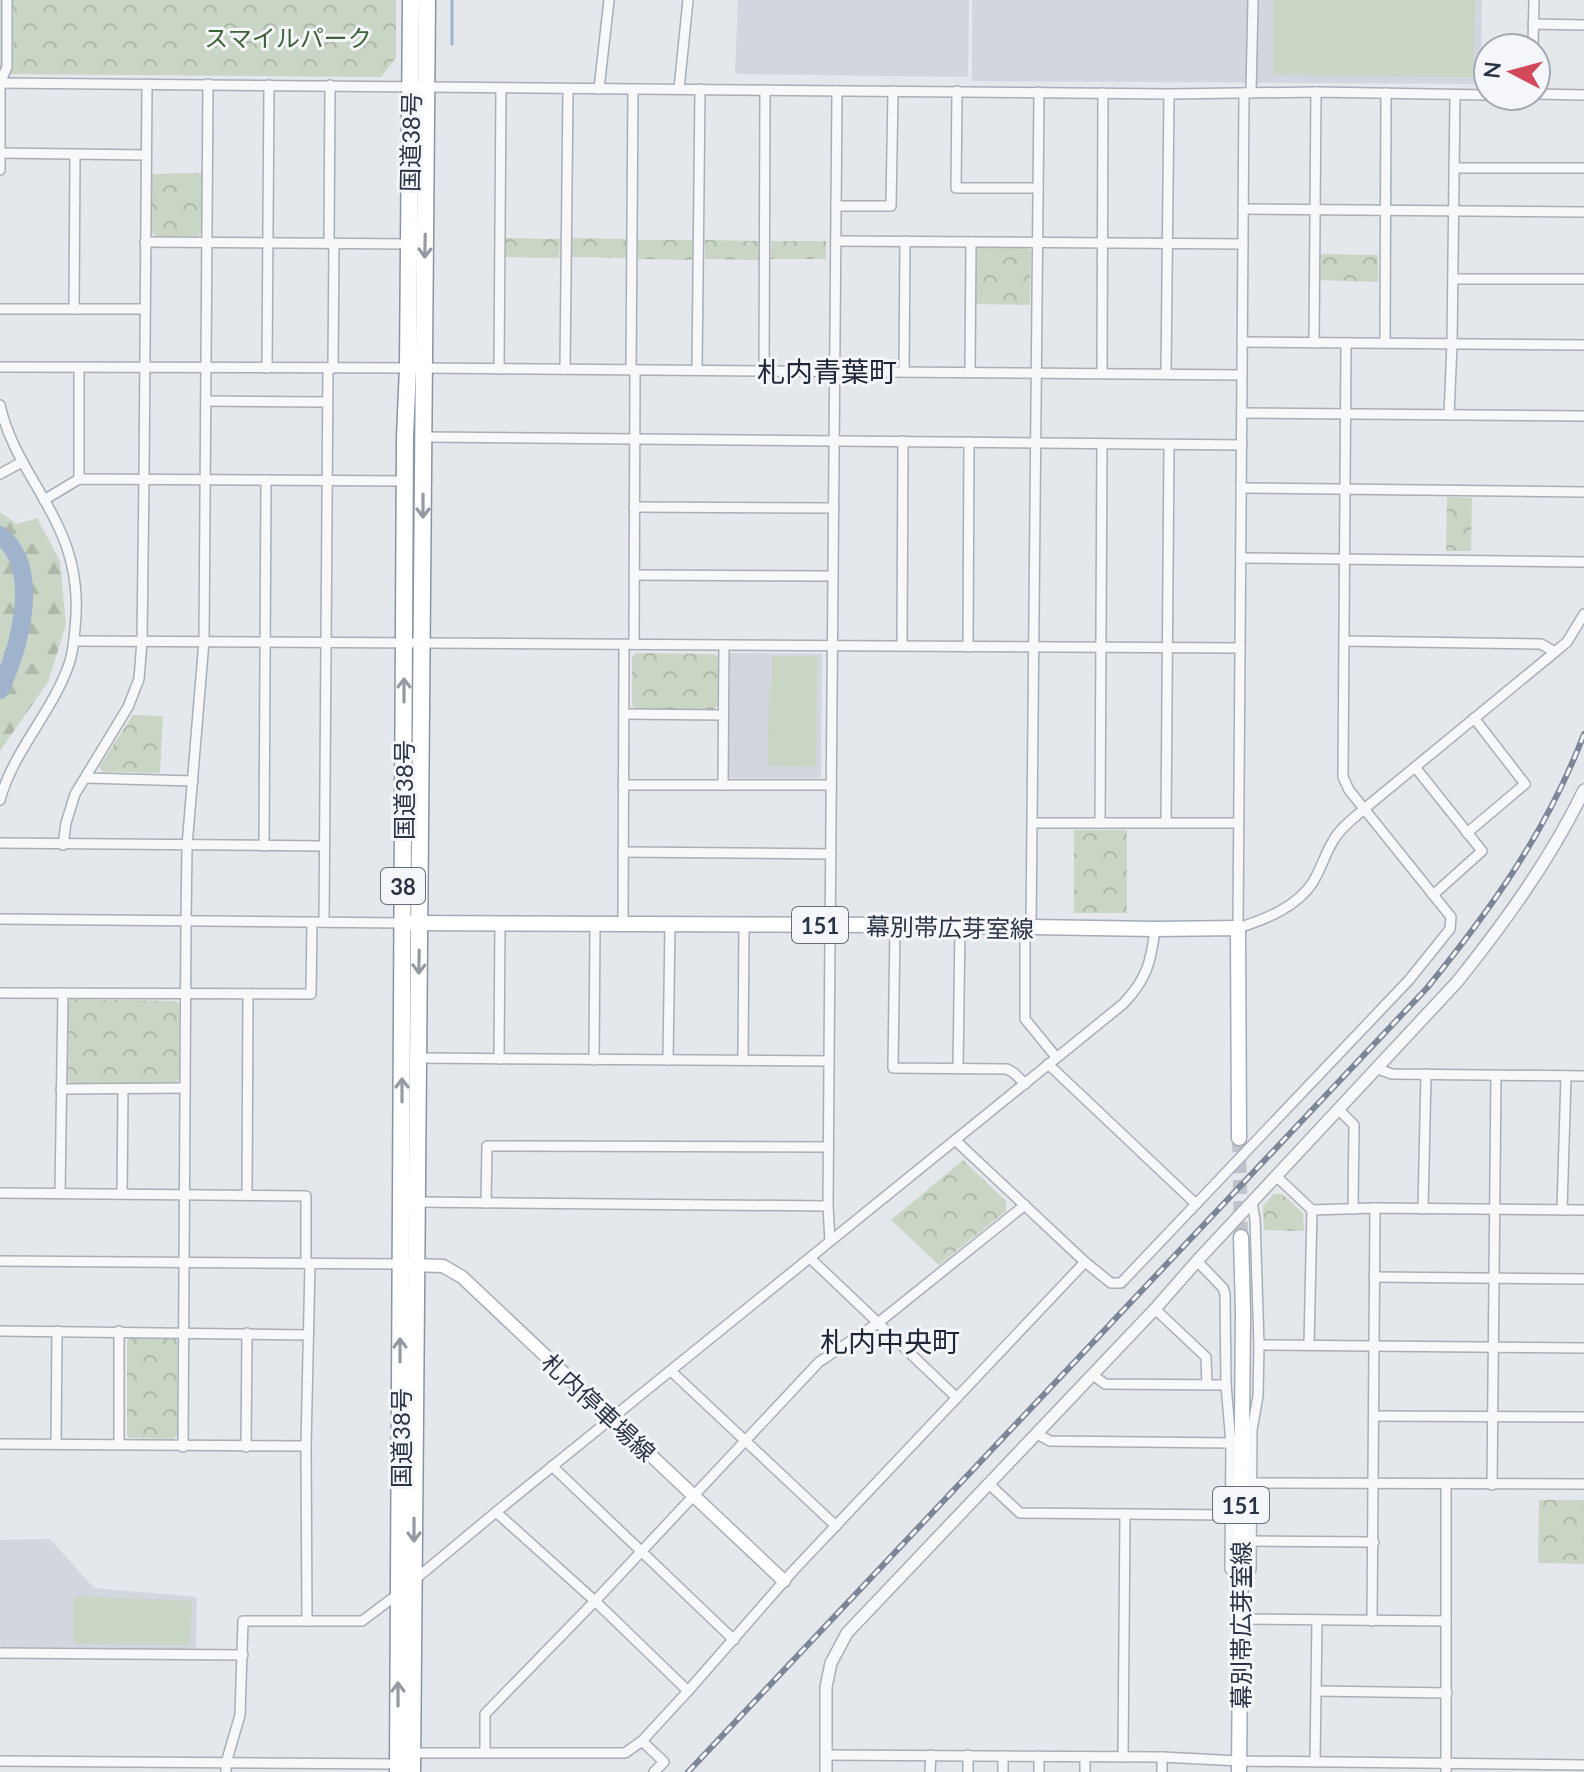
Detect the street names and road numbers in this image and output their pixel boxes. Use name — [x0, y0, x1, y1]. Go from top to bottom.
street label: 国道38号 — [395, 92, 425, 192]
street label: 国道38号 — [389, 740, 418, 840]
road number: 38 — [381, 868, 425, 904]
road number: 151 — [792, 907, 848, 943]
street label: 幕別帯広芽室線 — [866, 911, 1034, 943]
street label: 札内停車場線 — [536, 1347, 662, 1467]
street label: 国道38号 — [386, 1388, 415, 1488]
road number: 151 — [1213, 1487, 1269, 1523]
street label: 幕別帯広芽室線 — [1226, 1541, 1255, 1709]

